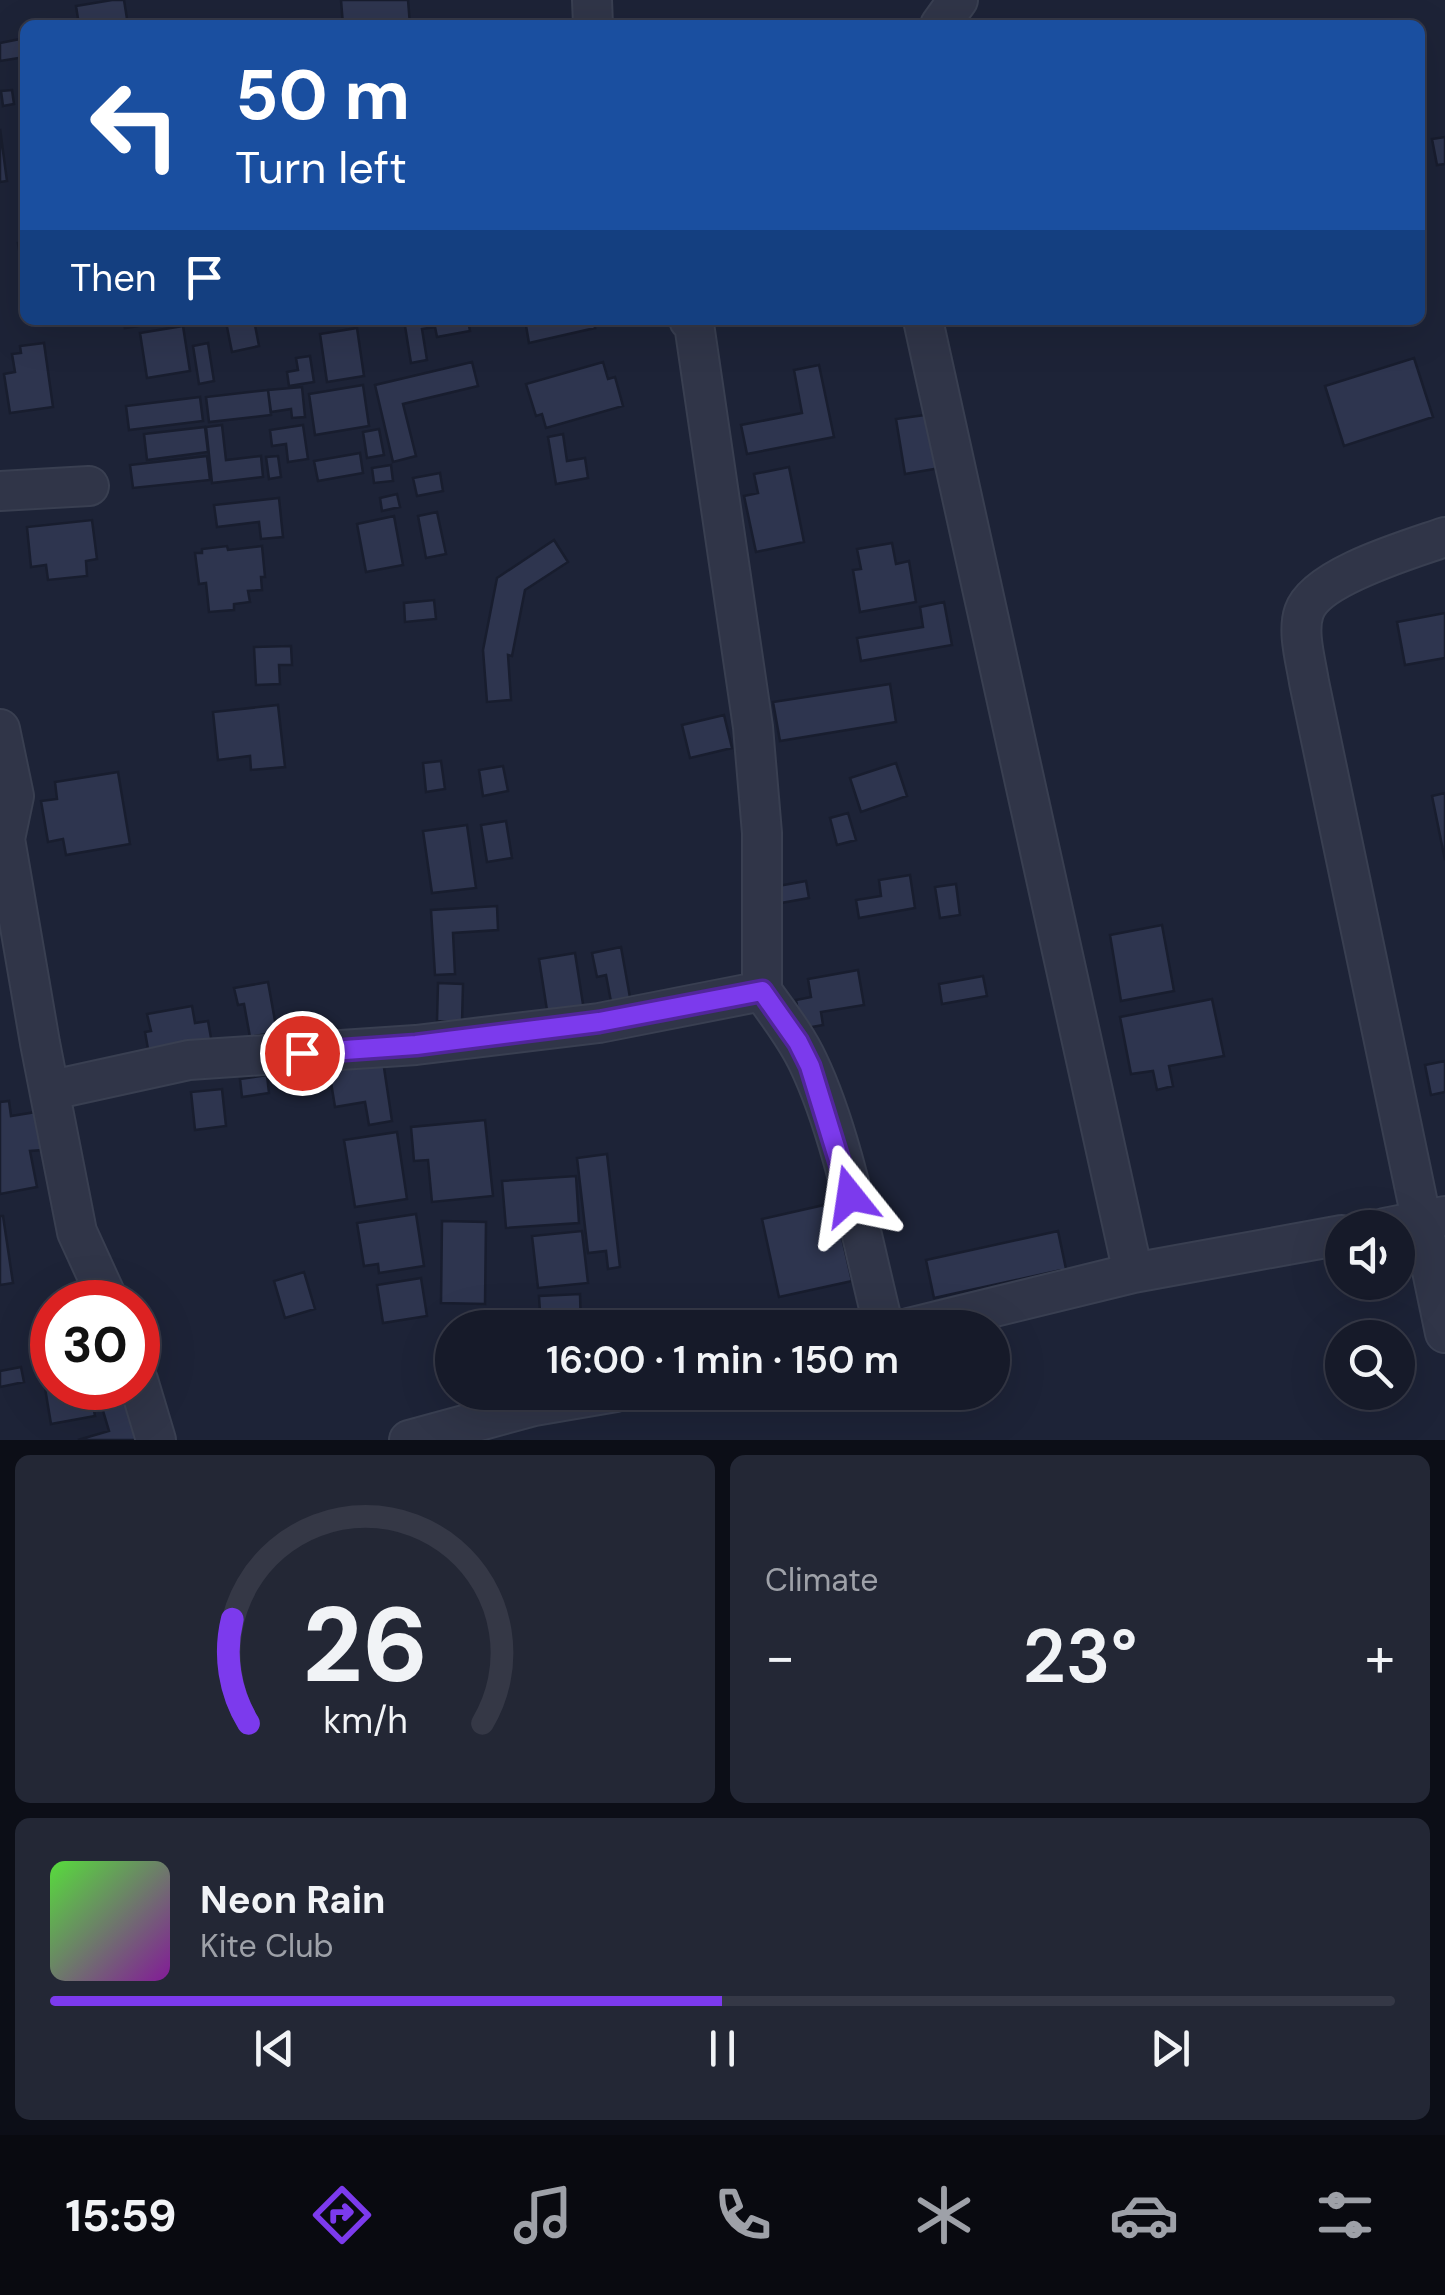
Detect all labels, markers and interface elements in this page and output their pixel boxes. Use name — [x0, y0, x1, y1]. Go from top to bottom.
text: 50 m — [235, 50, 410, 141]
icon: left — [70, 60, 200, 190]
text: Turn left — [235, 138, 407, 197]
icon: arrive — [177, 250, 232, 305]
text: Then — [70, 253, 157, 303]
pin — [260, 1011, 345, 1096]
icon: arrive — [275, 1026, 330, 1081]
position arrow — [798, 1144, 902, 1248]
map controls — [1325, 1210, 1415, 1410]
button: sound — [1325, 1210, 1415, 1300]
speed limit sign: 30 — [30, 1280, 160, 1410]
button: search — [1325, 1320, 1415, 1410]
text: 16:00 · 1 min · 150 m — [546, 1335, 899, 1385]
text: Climate — [765, 1559, 879, 1601]
text: 26 — [302, 1578, 428, 1713]
text: 23° — [1023, 1608, 1137, 1705]
text: − — [765, 1621, 795, 1693]
text: + — [1365, 1621, 1395, 1693]
text: km/h — [323, 1698, 407, 1744]
text: Neon Rain — [200, 1875, 385, 1925]
text: Kite Club — [200, 1925, 334, 1967]
icon: previous — [247, 2021, 302, 2076]
icon: pause — [695, 2021, 750, 2076]
icon: next — [1143, 2021, 1198, 2076]
icon: directions — [307, 2180, 377, 2250]
icon: music — [508, 2180, 578, 2250]
icon: phone — [708, 2180, 778, 2250]
icon: climate — [909, 2180, 979, 2250]
icon: car — [1109, 2180, 1179, 2250]
icon: filters — [1310, 2180, 1380, 2250]
text: 15:59 — [65, 2186, 177, 2245]

